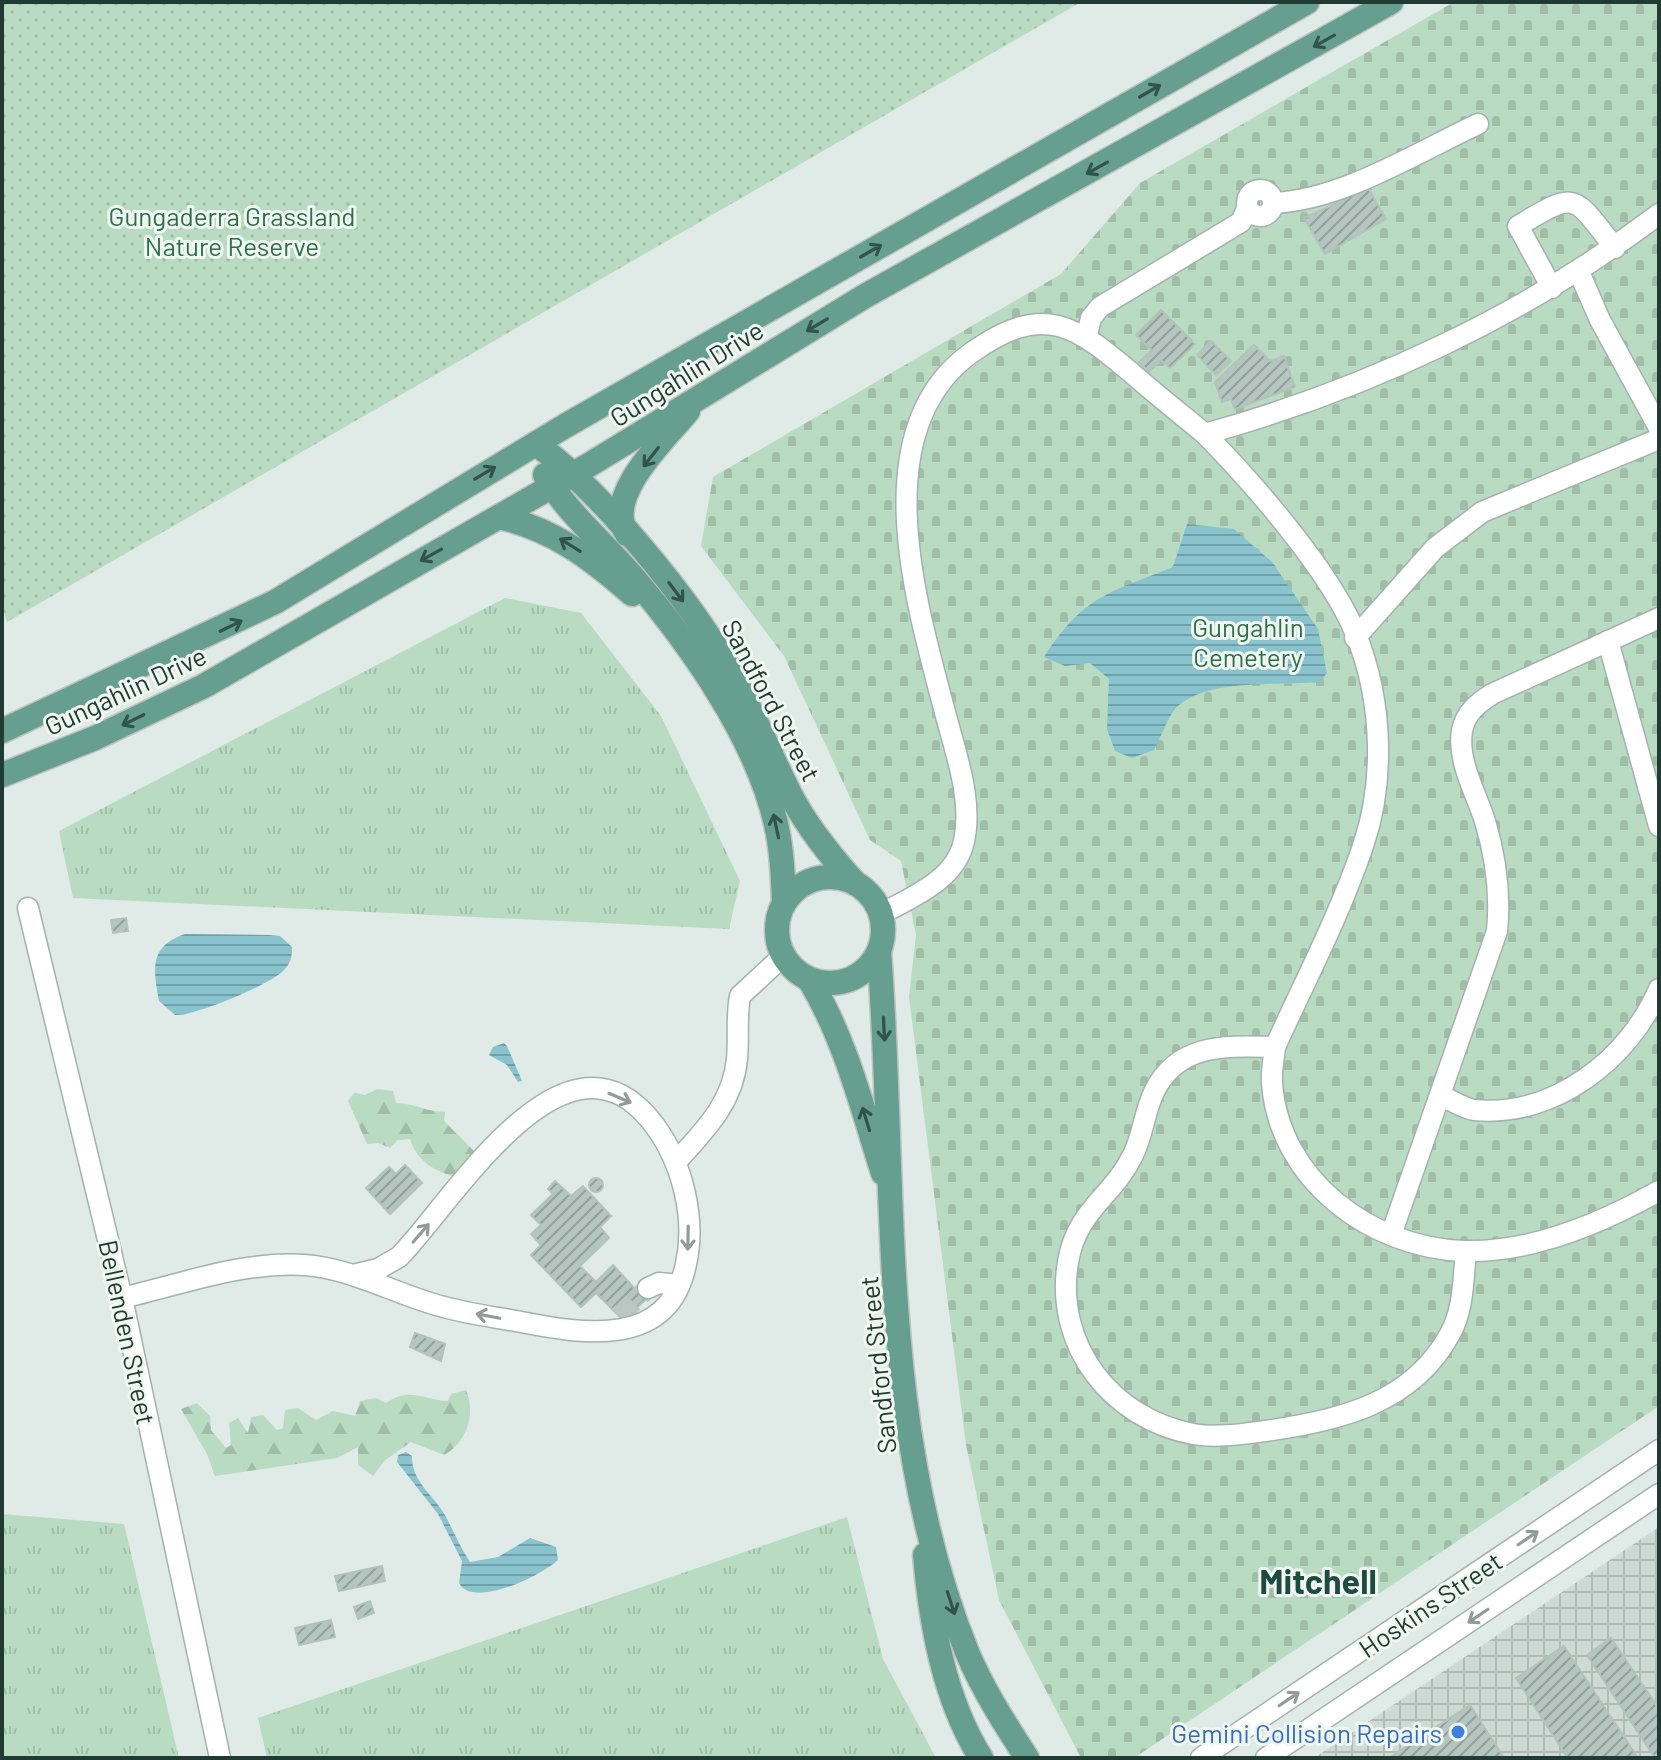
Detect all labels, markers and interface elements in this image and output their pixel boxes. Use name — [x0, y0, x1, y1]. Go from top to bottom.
one-way arrow — [1313, 33, 1336, 49]
one-way arrow — [1138, 83, 1162, 99]
one-way arrow — [1086, 160, 1109, 176]
park label: Gungaderra Grassland Nature Reserve — [108, 200, 356, 261]
one-way arrow — [859, 243, 882, 259]
street label: Gungahlin Drive — [604, 314, 768, 432]
one-way arrow — [806, 318, 829, 334]
one-way arrow — [642, 446, 659, 467]
one-way arrow — [473, 465, 496, 481]
one-way arrow — [559, 537, 582, 553]
one-way arrow — [420, 547, 443, 563]
one-way arrow — [668, 581, 685, 602]
park label: Gungahlin Cemetery — [1192, 611, 1304, 672]
street label: Sandford Street — [716, 614, 828, 786]
one-way arrow — [218, 617, 242, 633]
street label: Gungahlin Drive — [39, 639, 211, 741]
one-way arrow — [122, 713, 146, 728]
one-way arrow — [768, 813, 783, 839]
one-way arrow — [877, 1015, 892, 1042]
one-way arrow — [607, 1092, 631, 1107]
one-way arrow — [858, 1107, 873, 1133]
one-way arrow — [412, 1224, 430, 1244]
one-way arrow — [680, 1224, 695, 1251]
street label: Bellenden Street — [93, 1237, 163, 1427]
street label: Sandford Street — [852, 1275, 902, 1455]
one-way arrow — [476, 1307, 501, 1322]
one-way arrow — [1516, 1530, 1538, 1547]
street label: Hoskins Street — [1353, 1545, 1507, 1663]
district label: Mitchell — [1259, 1560, 1377, 1601]
one-way arrow — [945, 1590, 959, 1615]
one-way arrow — [1467, 1608, 1490, 1624]
one-way arrow — [1277, 1691, 1299, 1707]
place label: Gemini Collision Repairs — [1171, 1717, 1442, 1748]
marker: Gemini Collision Repairs — [1449, 1723, 1467, 1741]

